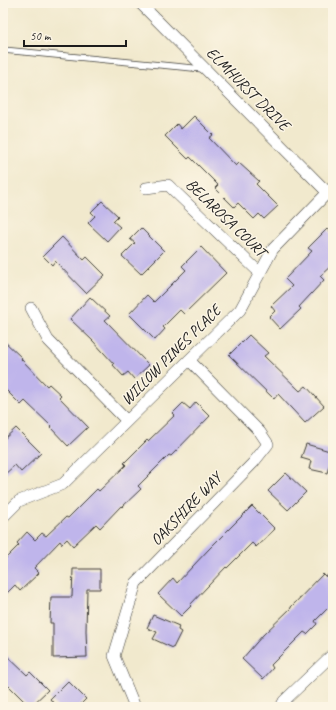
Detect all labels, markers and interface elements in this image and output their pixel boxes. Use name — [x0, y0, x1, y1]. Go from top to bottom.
scale bar — [24, 22, 126, 48]
text: 50 m — [30, 28, 52, 44]
street label: ELMHURST DRIVE — [202, 43, 296, 137]
street label: BELAROSA COURT — [181, 175, 273, 264]
street label: WILLOW PINES PLACE — [117, 299, 227, 409]
street label: OAKSHIRE WAY — [146, 467, 227, 550]

